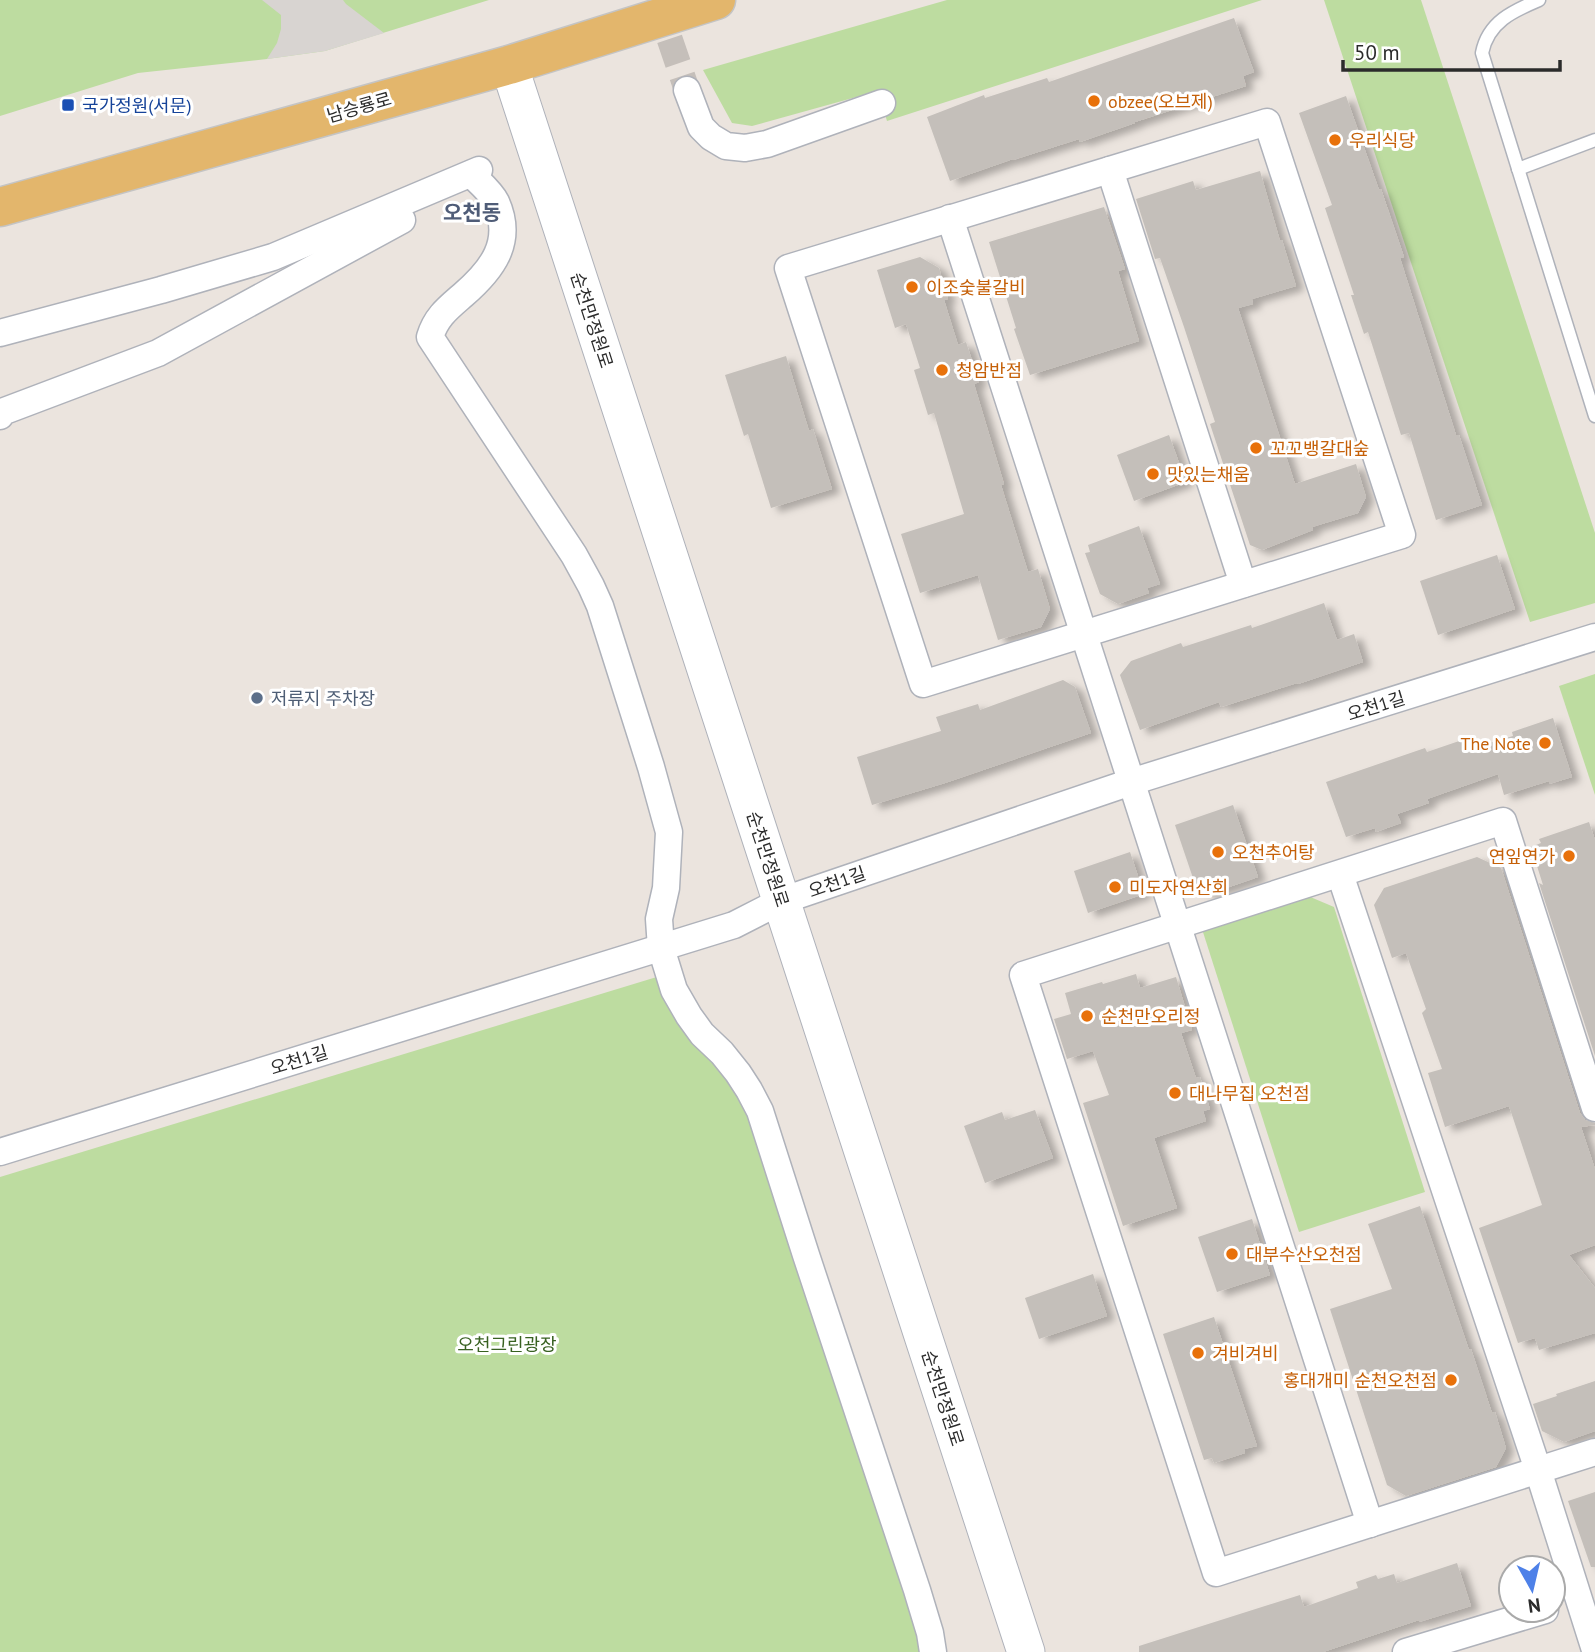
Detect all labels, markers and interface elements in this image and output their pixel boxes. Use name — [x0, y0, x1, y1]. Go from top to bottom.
scale bar — [1343, 28, 1560, 72]
text: 50 m — [1354, 39, 1400, 66]
street label: 남승룡로 — [324, 87, 394, 127]
place label: obzee(오브제) — [1108, 90, 1213, 113]
marker: obzee(오브제) — [1086, 93, 1102, 109]
place label: 국가정원(서문) — [82, 94, 191, 117]
marker: 국가정원(서문) — [60, 97, 76, 113]
place label: 우리식당 — [1349, 129, 1415, 152]
marker: 우리식당 — [1327, 132, 1343, 148]
district label: 오천동 — [443, 199, 501, 226]
street label: 순천만정원로 — [566, 269, 618, 371]
place label: 이조숯불갈비 — [926, 276, 1025, 299]
marker: 이조숯불갈비 — [904, 279, 920, 295]
place label: 청암반점 — [956, 359, 1022, 382]
marker: 청암반점 — [934, 362, 950, 378]
place label: 꼬꼬뱅갈대숲 — [1270, 437, 1369, 460]
marker: 꼬꼬뱅갈대숲 — [1248, 440, 1264, 456]
place label: 맛있는채움 — [1167, 463, 1250, 486]
marker: 맛있는채움 — [1145, 466, 1161, 482]
street label: 오천1길 — [1344, 686, 1408, 726]
place label: 저류지 주차장 — [271, 687, 375, 710]
marker: 저류지 주차장 — [249, 690, 265, 706]
place label: The Note — [1460, 732, 1531, 755]
marker: The Note — [1537, 735, 1553, 751]
street label: 순천만정원로 — [742, 808, 794, 910]
place label: 오천추어탕 — [1232, 841, 1315, 864]
marker: 오천추어탕 — [1210, 844, 1226, 860]
place label: 연잎연가 — [1489, 845, 1555, 868]
marker: 연잎연가 — [1561, 848, 1577, 864]
street label: 오천1길 — [805, 861, 869, 903]
place label: 미도자연산회 — [1129, 876, 1228, 899]
marker: 미도자연산회 — [1107, 879, 1123, 895]
place label: 순천만오리정 — [1101, 1005, 1200, 1028]
marker: 순천만오리정 — [1079, 1008, 1095, 1024]
street label: 오천1길 — [267, 1040, 331, 1080]
place label: 대나무집 오천점 — [1189, 1082, 1310, 1105]
marker: 대나무집 오천점 — [1167, 1085, 1183, 1101]
place label: 대부수산오천점 — [1246, 1243, 1362, 1266]
marker: 대부수산오천점 — [1224, 1246, 1240, 1262]
park label: 오천그린광장 — [457, 1333, 557, 1356]
place label: 겨비겨비 — [1212, 1342, 1278, 1365]
marker: 겨비겨비 — [1190, 1345, 1206, 1361]
street label: 순천만정원로 — [917, 1347, 969, 1449]
place label: 홍대개미 순천오천점 — [1283, 1369, 1437, 1392]
marker: 홍대개미 순천오천점 — [1443, 1372, 1459, 1388]
north arrow — [1497, 1554, 1567, 1624]
text: N — [1527, 1593, 1542, 1619]

